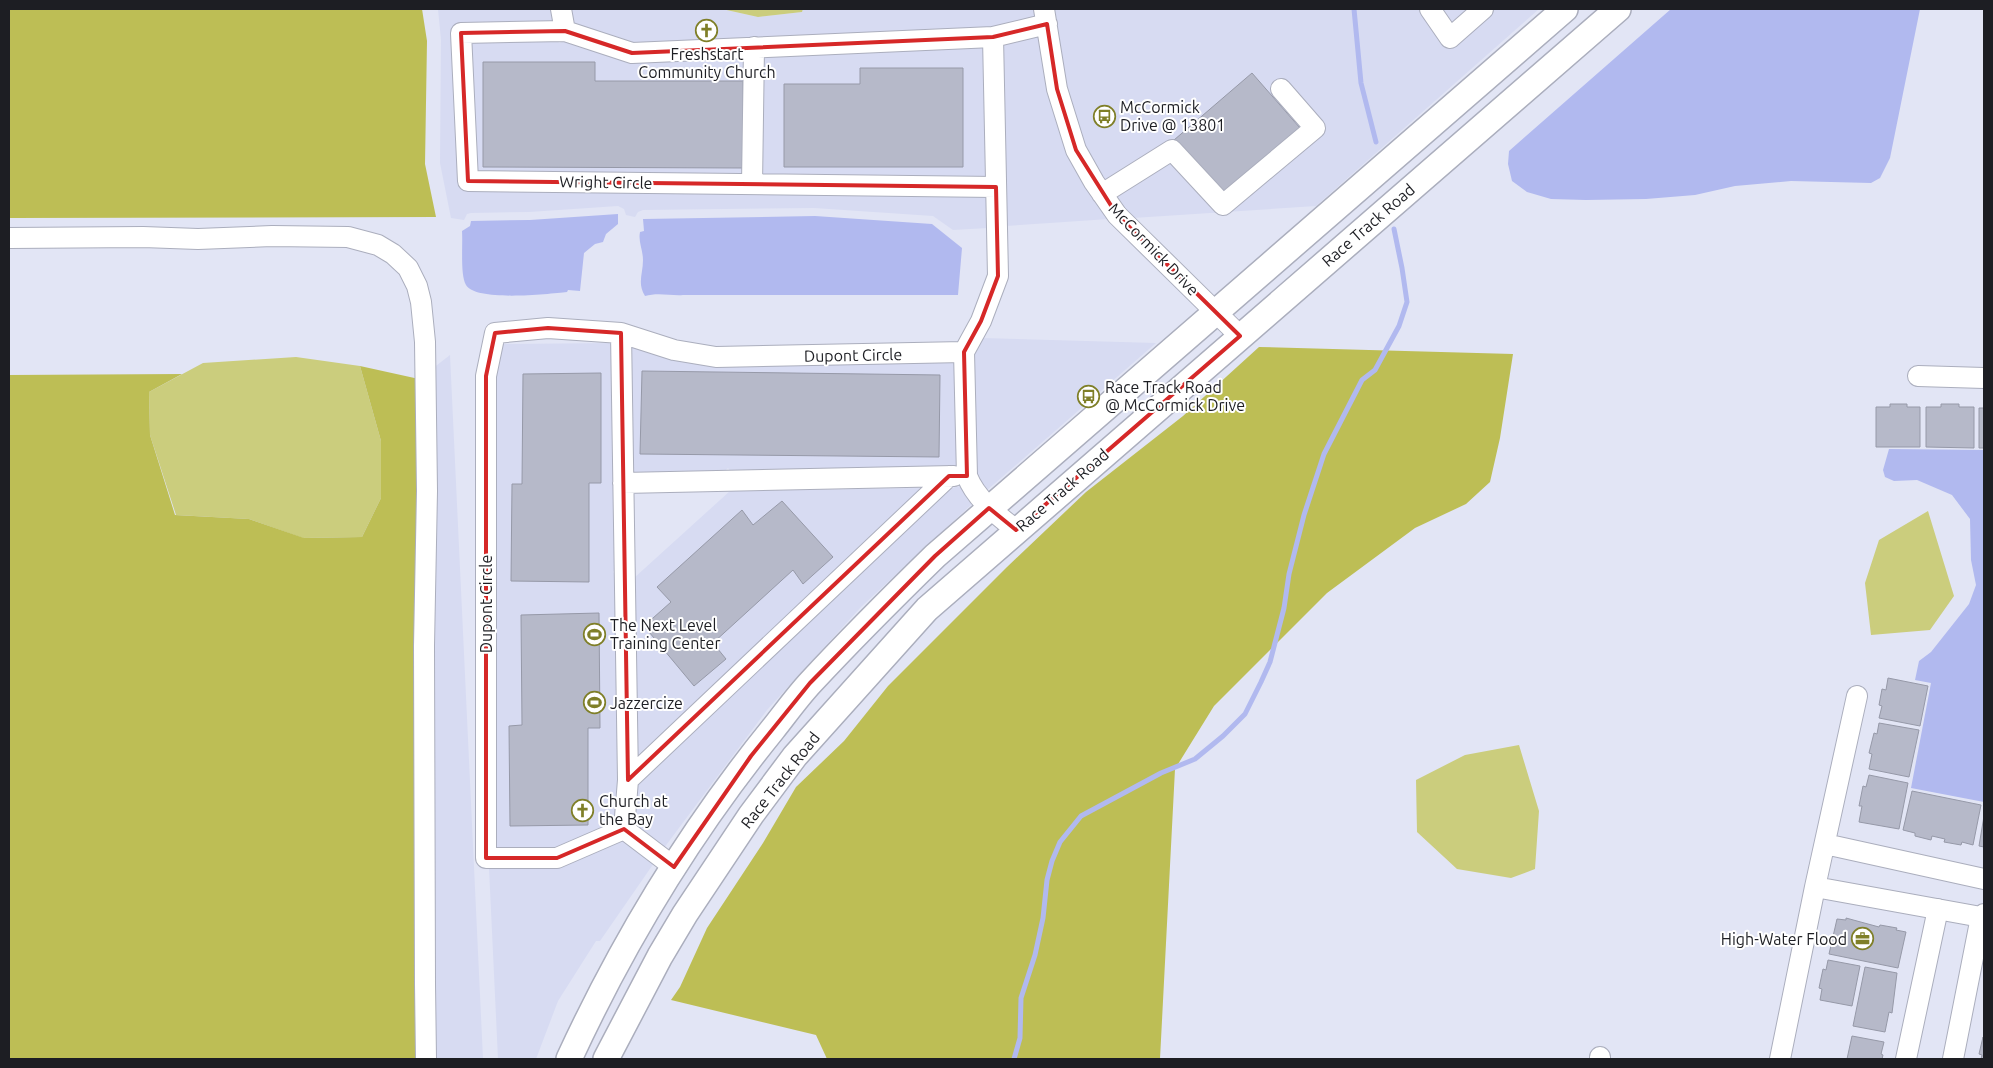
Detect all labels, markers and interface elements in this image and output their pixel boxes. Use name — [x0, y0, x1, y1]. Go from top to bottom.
church icon: Freshstart Community Church — [695, 18, 719, 42]
place label: Freshstart Community Church — [638, 45, 776, 81]
place label: McCormick Drive @ 13801 — [1120, 98, 1225, 134]
bus stop icon: McCormick Drive @ 13801 — [1092, 104, 1116, 128]
street label: Wright Circle — [559, 172, 653, 192]
street label: Race Track Road — [1318, 180, 1418, 270]
street label: McCormick Drive — [1105, 199, 1203, 299]
street label: Dupont Circle — [804, 345, 902, 365]
place label: Race Track Road @ McCormick Drive — [1105, 378, 1245, 414]
bus stop icon: Race Track Road @ McCormick Drive — [1077, 384, 1101, 408]
street label: Race Track Road — [1012, 445, 1112, 535]
street label: Dupont Circle — [477, 555, 495, 653]
place label: The Next Level Training Center — [610, 616, 720, 652]
sports icon: The Next Level Training Center — [582, 622, 606, 646]
sports icon: Jazzercize — [582, 691, 606, 715]
place label: Jazzercize — [610, 694, 683, 712]
street label: Race Track Road — [737, 728, 823, 832]
place label: Church at the Bay — [599, 792, 669, 828]
church icon: Church at the Bay — [571, 798, 595, 822]
office icon: High-Water Flood — [1851, 927, 1875, 951]
place label: High-Water Flood — [1721, 930, 1847, 948]

